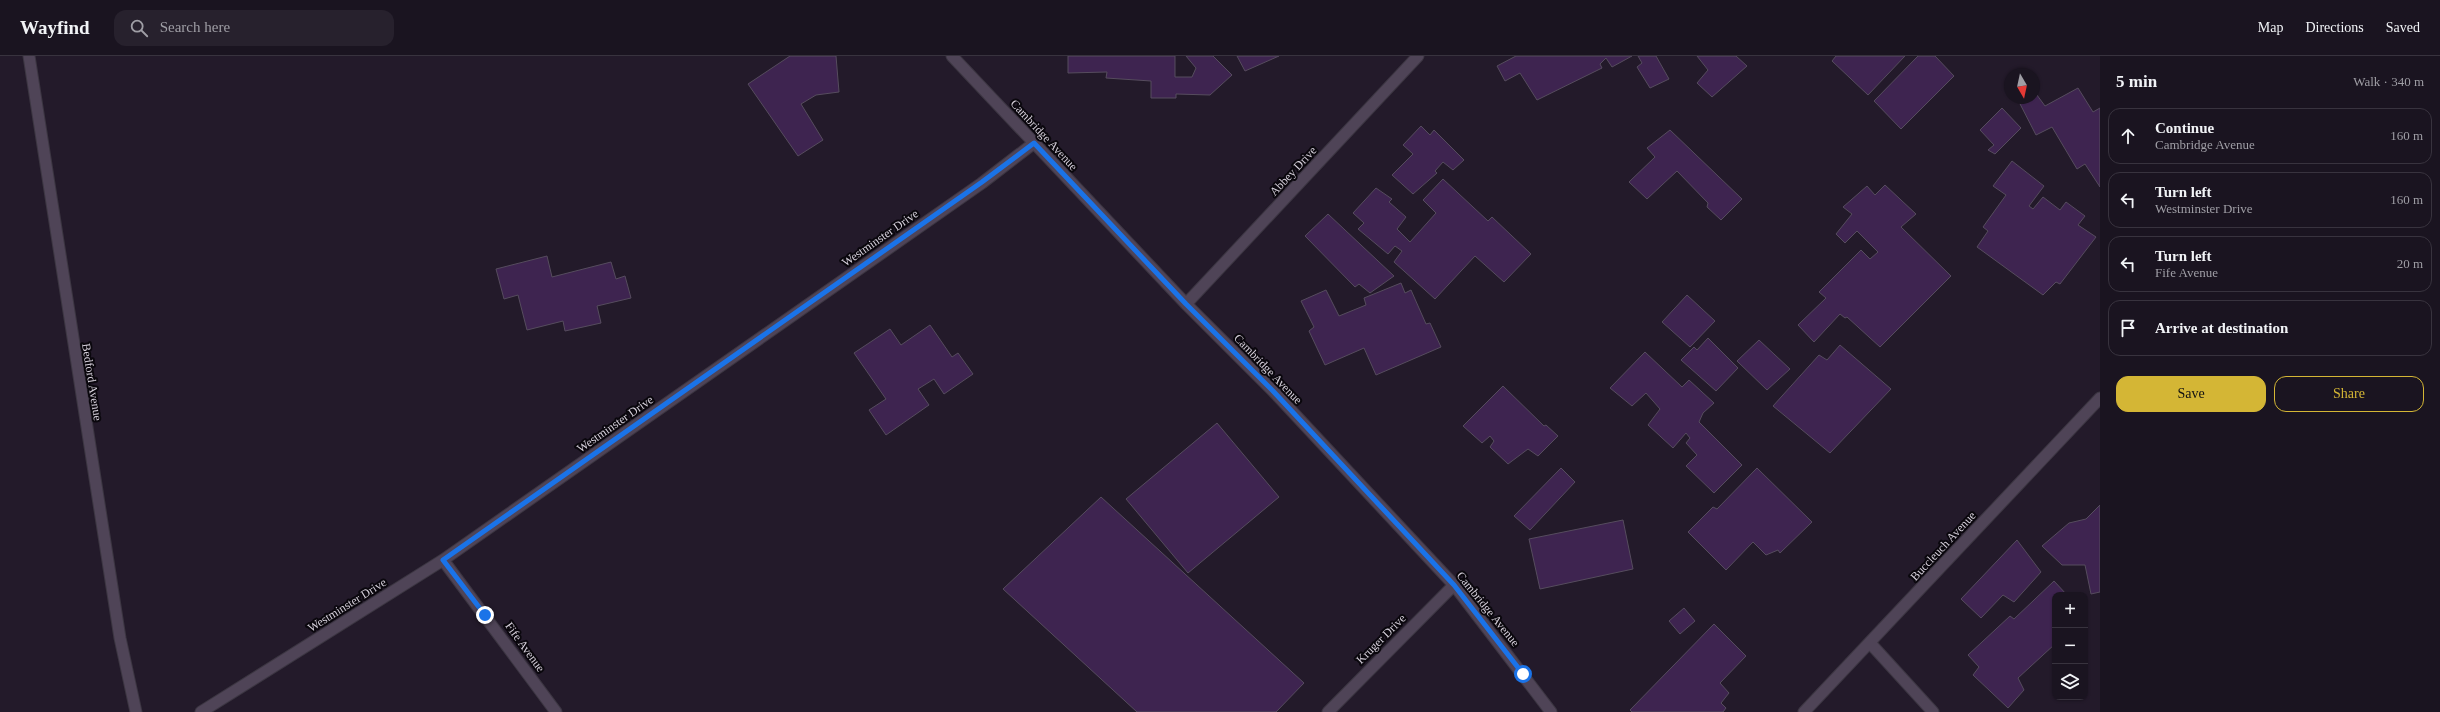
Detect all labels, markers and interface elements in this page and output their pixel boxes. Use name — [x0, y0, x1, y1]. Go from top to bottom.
search box — [114, 10, 394, 46]
text: Wayfind — [20, 17, 90, 38]
icon: search — [128, 17, 150, 39]
text: Search here — [160, 19, 230, 35]
text: Map — [2258, 20, 2283, 35]
text: Directions — [2305, 20, 2364, 35]
text: Saved — [2386, 20, 2420, 35]
north arrow — [2004, 68, 2040, 104]
text: 5 min — [2116, 72, 2157, 91]
text: Walk · 340 m — [2353, 74, 2424, 89]
street label: Cambridge Avenue — [1007, 97, 1081, 173]
text: Continue — [2155, 120, 2214, 136]
icon: ahead — [2117, 125, 2139, 147]
text: 160 m — [2390, 128, 2423, 143]
text: Cambridge Avenue — [2155, 137, 2255, 152]
street label: Abbey Drive — [1267, 143, 1319, 199]
text: Turn left — [2155, 184, 2212, 200]
icon: left — [2117, 189, 2139, 211]
text: 160 m — [2390, 192, 2423, 207]
text: Westminster Drive — [2155, 201, 2253, 216]
street label: Westminster Drive — [839, 206, 921, 270]
text: Turn left — [2155, 248, 2212, 264]
icon: left — [2117, 253, 2139, 275]
text: 20 m — [2397, 256, 2423, 271]
text: Fife Avenue — [2155, 265, 2218, 280]
icon: arrive — [2117, 317, 2139, 339]
text: Arrive at destination — [2155, 320, 2288, 336]
street label: Cambridge Avenue — [1231, 331, 1305, 407]
street label: Bedford Avenue — [79, 342, 105, 422]
button: Save — [2116, 376, 2266, 412]
button: Share — [2274, 376, 2424, 412]
street label: Westminster Drive — [574, 392, 656, 456]
street label: Buccleuch Avenue — [1907, 509, 1979, 583]
street label: Cambridge Avenue — [1454, 569, 1522, 649]
street label: Westminster Drive — [305, 575, 389, 635]
map controls — [2052, 592, 2088, 700]
button: + — [2052, 592, 2088, 628]
route end — [476, 606, 494, 624]
street label: Kruger Drive — [1353, 611, 1409, 667]
street label: Fife Avenue — [502, 619, 548, 675]
button: − — [2052, 628, 2088, 664]
button: layers — [2052, 664, 2088, 700]
route start — [1514, 665, 1532, 683]

